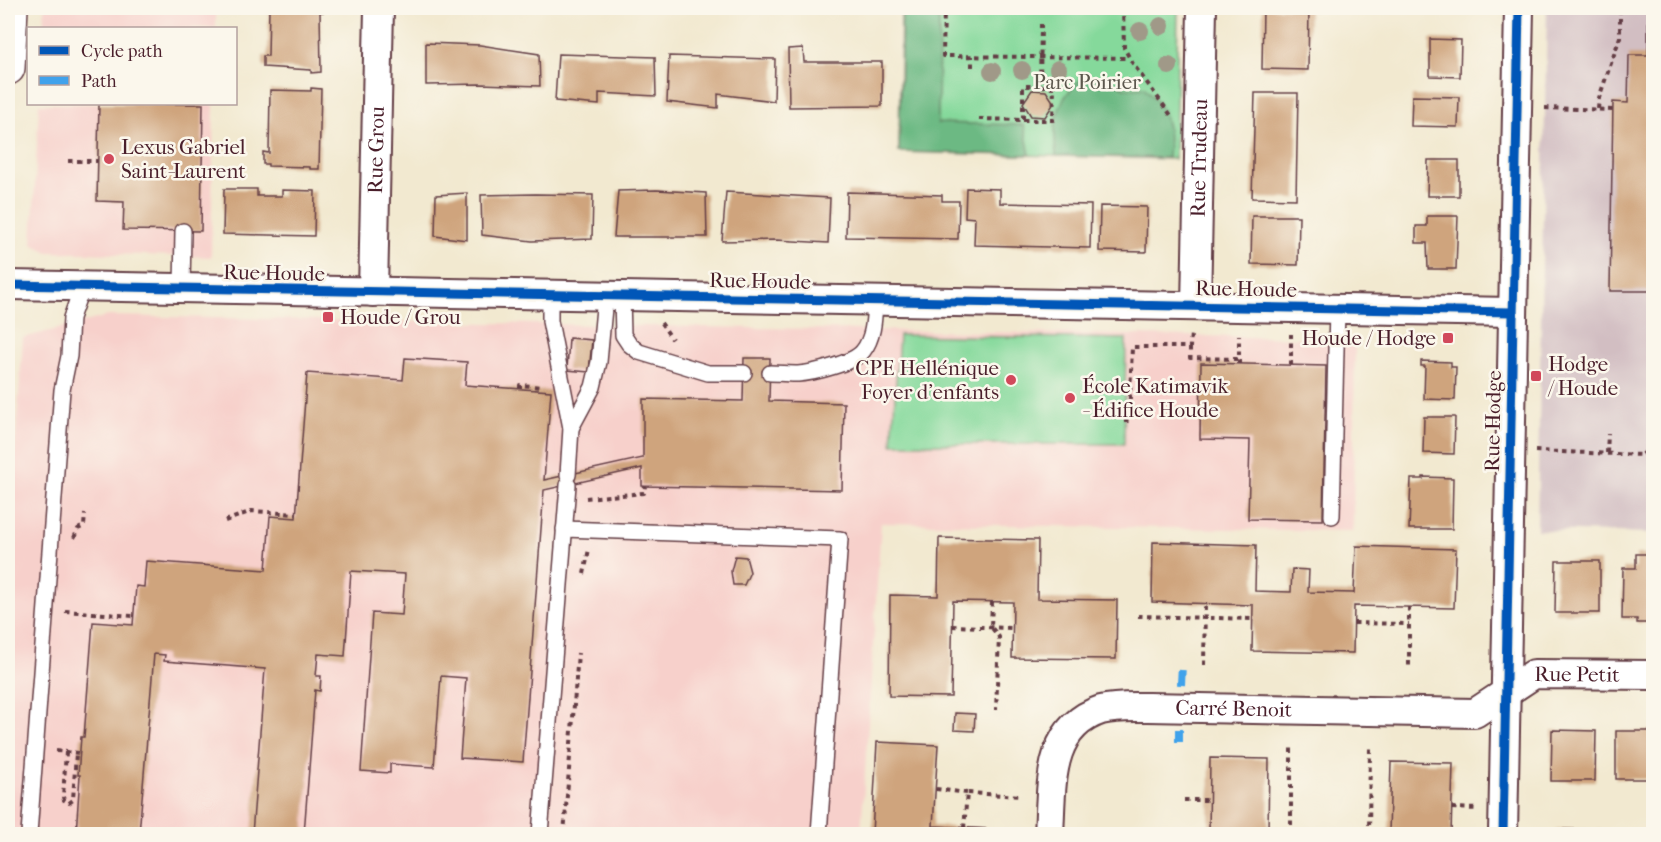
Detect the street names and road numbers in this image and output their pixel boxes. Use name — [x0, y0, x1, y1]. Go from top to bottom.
street label: Rue Trudeau — [1186, 98, 1212, 218]
street label: Rue Grou — [363, 106, 389, 194]
street label: Rue Houde — [223, 260, 325, 286]
street label: Rue Houde — [709, 268, 811, 294]
street label: Rue Houde — [1195, 276, 1297, 302]
street label: Rue Hodge — [1480, 370, 1506, 472]
street label: Rue Petit — [1534, 662, 1620, 687]
street label: Carré Benoit — [1175, 696, 1293, 722]

